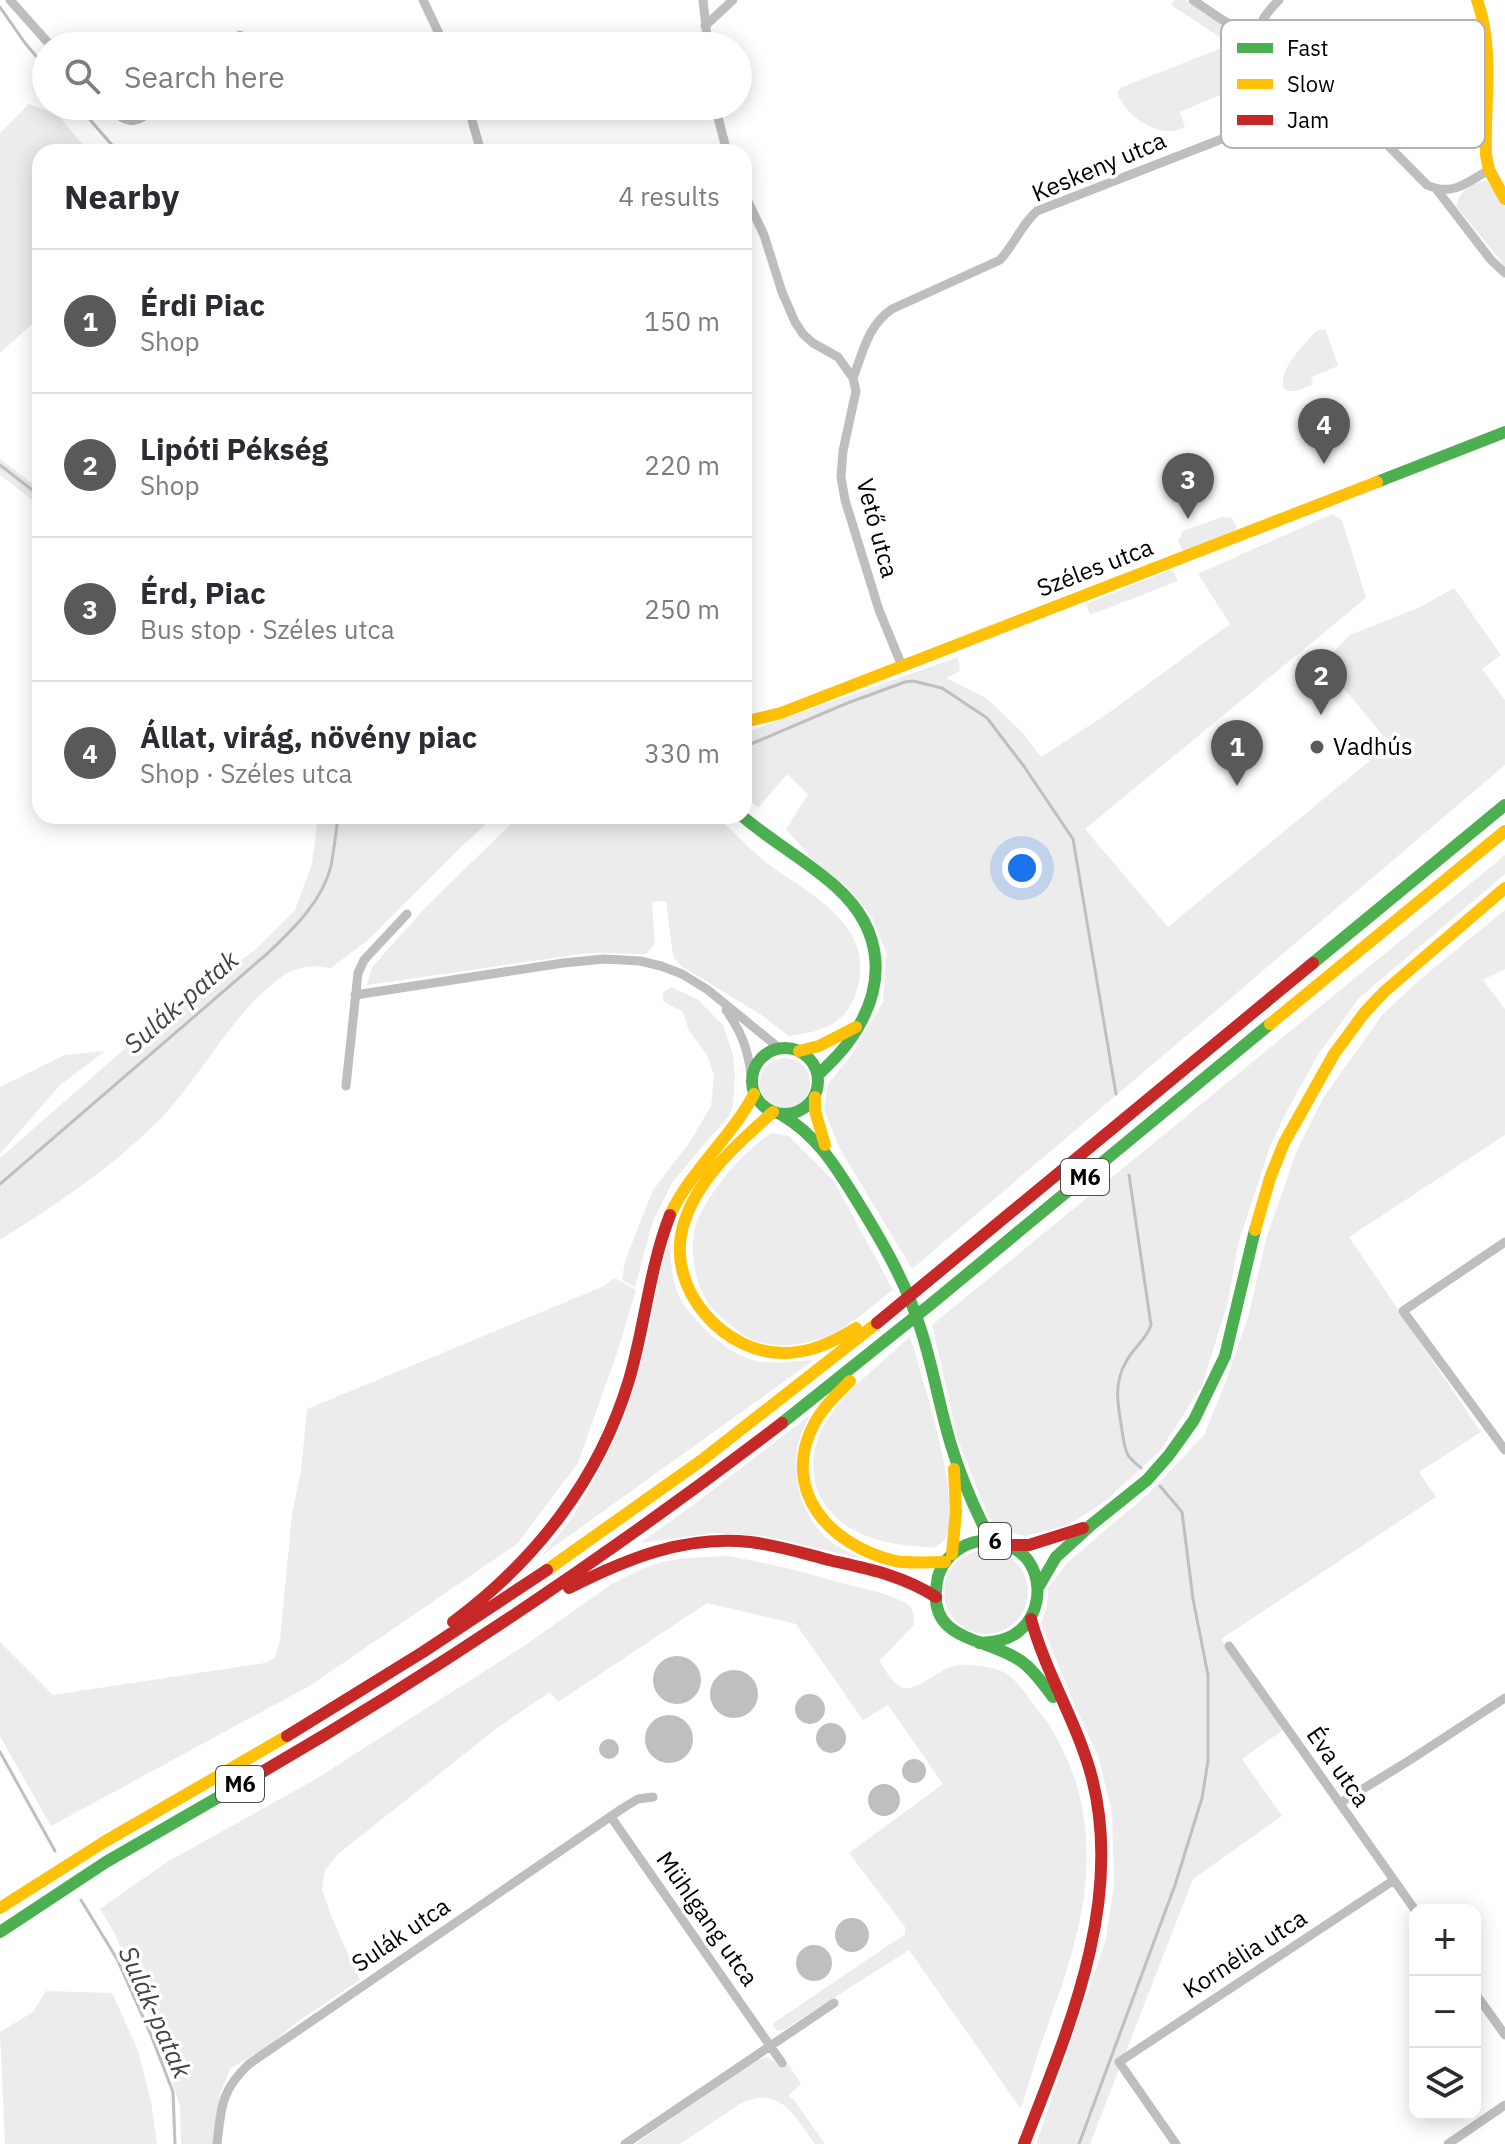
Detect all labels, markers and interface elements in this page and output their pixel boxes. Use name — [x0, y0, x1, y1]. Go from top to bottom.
legend — [1221, 20, 1485, 148]
search box — [32, 32, 752, 120]
text: Fast — [1287, 33, 1328, 62]
icon: search — [60, 54, 104, 98]
text: Search here — [124, 57, 285, 96]
text: Slow — [1287, 69, 1335, 98]
text: Jam — [1287, 105, 1329, 134]
street label: Keskeny utca — [1027, 123, 1171, 209]
text: Nearby — [64, 174, 179, 218]
text: 4 results — [618, 179, 720, 213]
text: Érdi Piac — [140, 285, 265, 324]
text: 1 — [82, 304, 98, 338]
text: 150 m — [644, 304, 720, 338]
text: Shop — [140, 324, 200, 358]
pin: 4 — [1298, 398, 1350, 464]
text: Lipóti Pékség — [140, 429, 328, 468]
text: 2 — [82, 448, 98, 482]
text: 220 m — [644, 448, 720, 482]
pin: 3 — [1162, 453, 1214, 519]
text: Shop — [140, 468, 200, 502]
street label: Vető utca — [849, 475, 907, 581]
street label: Széles utca — [1032, 530, 1157, 604]
text: Érd, Piac — [140, 573, 266, 612]
text: 3 — [82, 592, 98, 626]
text: 250 m — [644, 592, 720, 626]
text: Bus stop · Széles utca — [140, 612, 395, 646]
pin: 2 — [1295, 649, 1347, 715]
text: Állat, virág, növény piac — [140, 717, 477, 756]
pin: 1 — [1211, 720, 1263, 786]
place label: Vadhús — [1333, 730, 1413, 762]
text: 4 — [82, 736, 98, 770]
text: 330 m — [644, 736, 720, 770]
marker: Vadhús — [1308, 738, 1326, 756]
text: Shop · Széles utca — [140, 756, 352, 790]
your location — [1002, 848, 1042, 888]
water label: Sulák-patak — [116, 942, 245, 1060]
road number: M6 — [1061, 1159, 1109, 1195]
road number: 6 — [979, 1523, 1011, 1559]
street label: Éva utca — [1300, 1720, 1378, 1813]
road number: M6 — [216, 1766, 264, 1802]
street label: Mühlgang utca — [650, 1845, 766, 1992]
street label: Sulák utca — [345, 1889, 456, 1979]
street label: Kornélia utca — [1176, 1901, 1313, 2005]
map controls — [1409, 1904, 1481, 2120]
button: + — [1409, 1904, 1481, 1976]
water label: Sulák-patak — [112, 1940, 200, 2083]
button: − — [1409, 1976, 1481, 2048]
button: layers — [1409, 2048, 1481, 2120]

